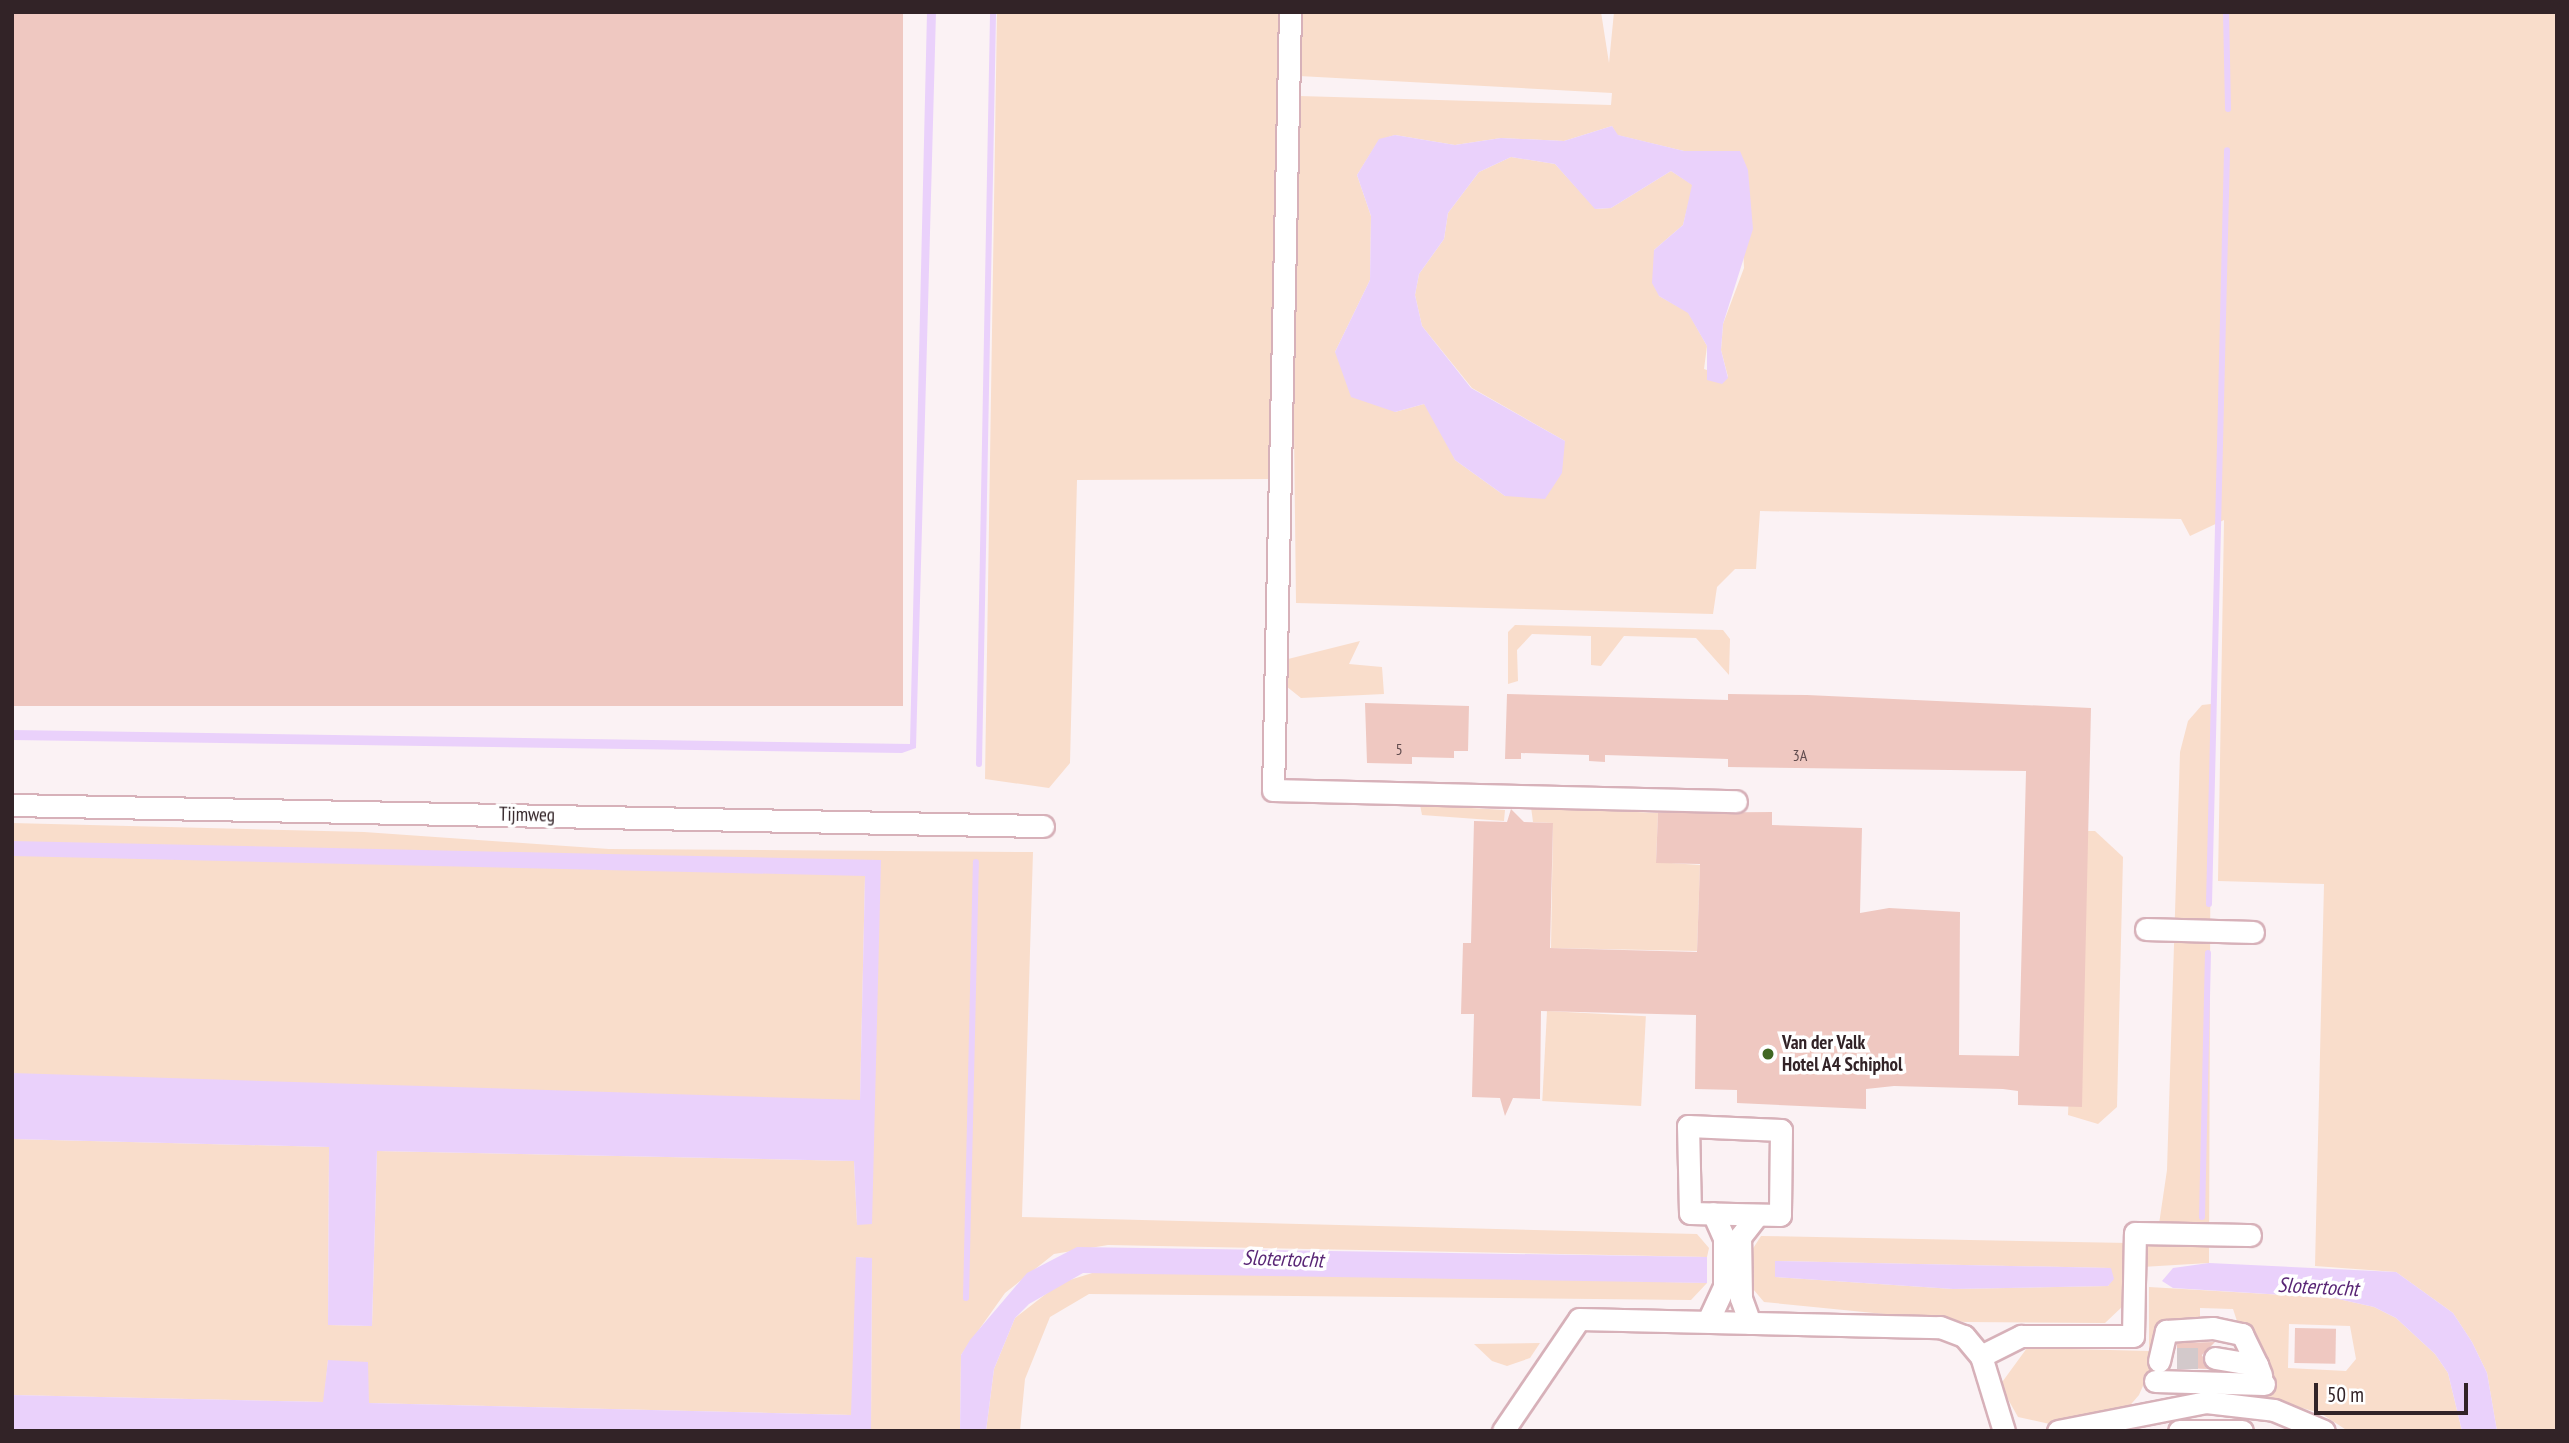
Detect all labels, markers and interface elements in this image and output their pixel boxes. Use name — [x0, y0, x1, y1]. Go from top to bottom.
house number: 5 — [1395, 739, 1403, 759]
house number: 3A — [1793, 745, 1807, 765]
street label: Tijmweg — [499, 803, 555, 827]
place label: Van der Valk Hotel A4 Schiphol — [1782, 1032, 1903, 1076]
marker: Van der Valk Hotel A4 Schiphol — [1760, 1046, 1776, 1062]
water label: Slotertocht — [1242, 1245, 1324, 1273]
water label: Slotertocht — [2277, 1272, 2359, 1302]
scale bar — [2317, 1370, 2471, 1414]
text: 50 m — [2327, 1381, 2364, 1408]

